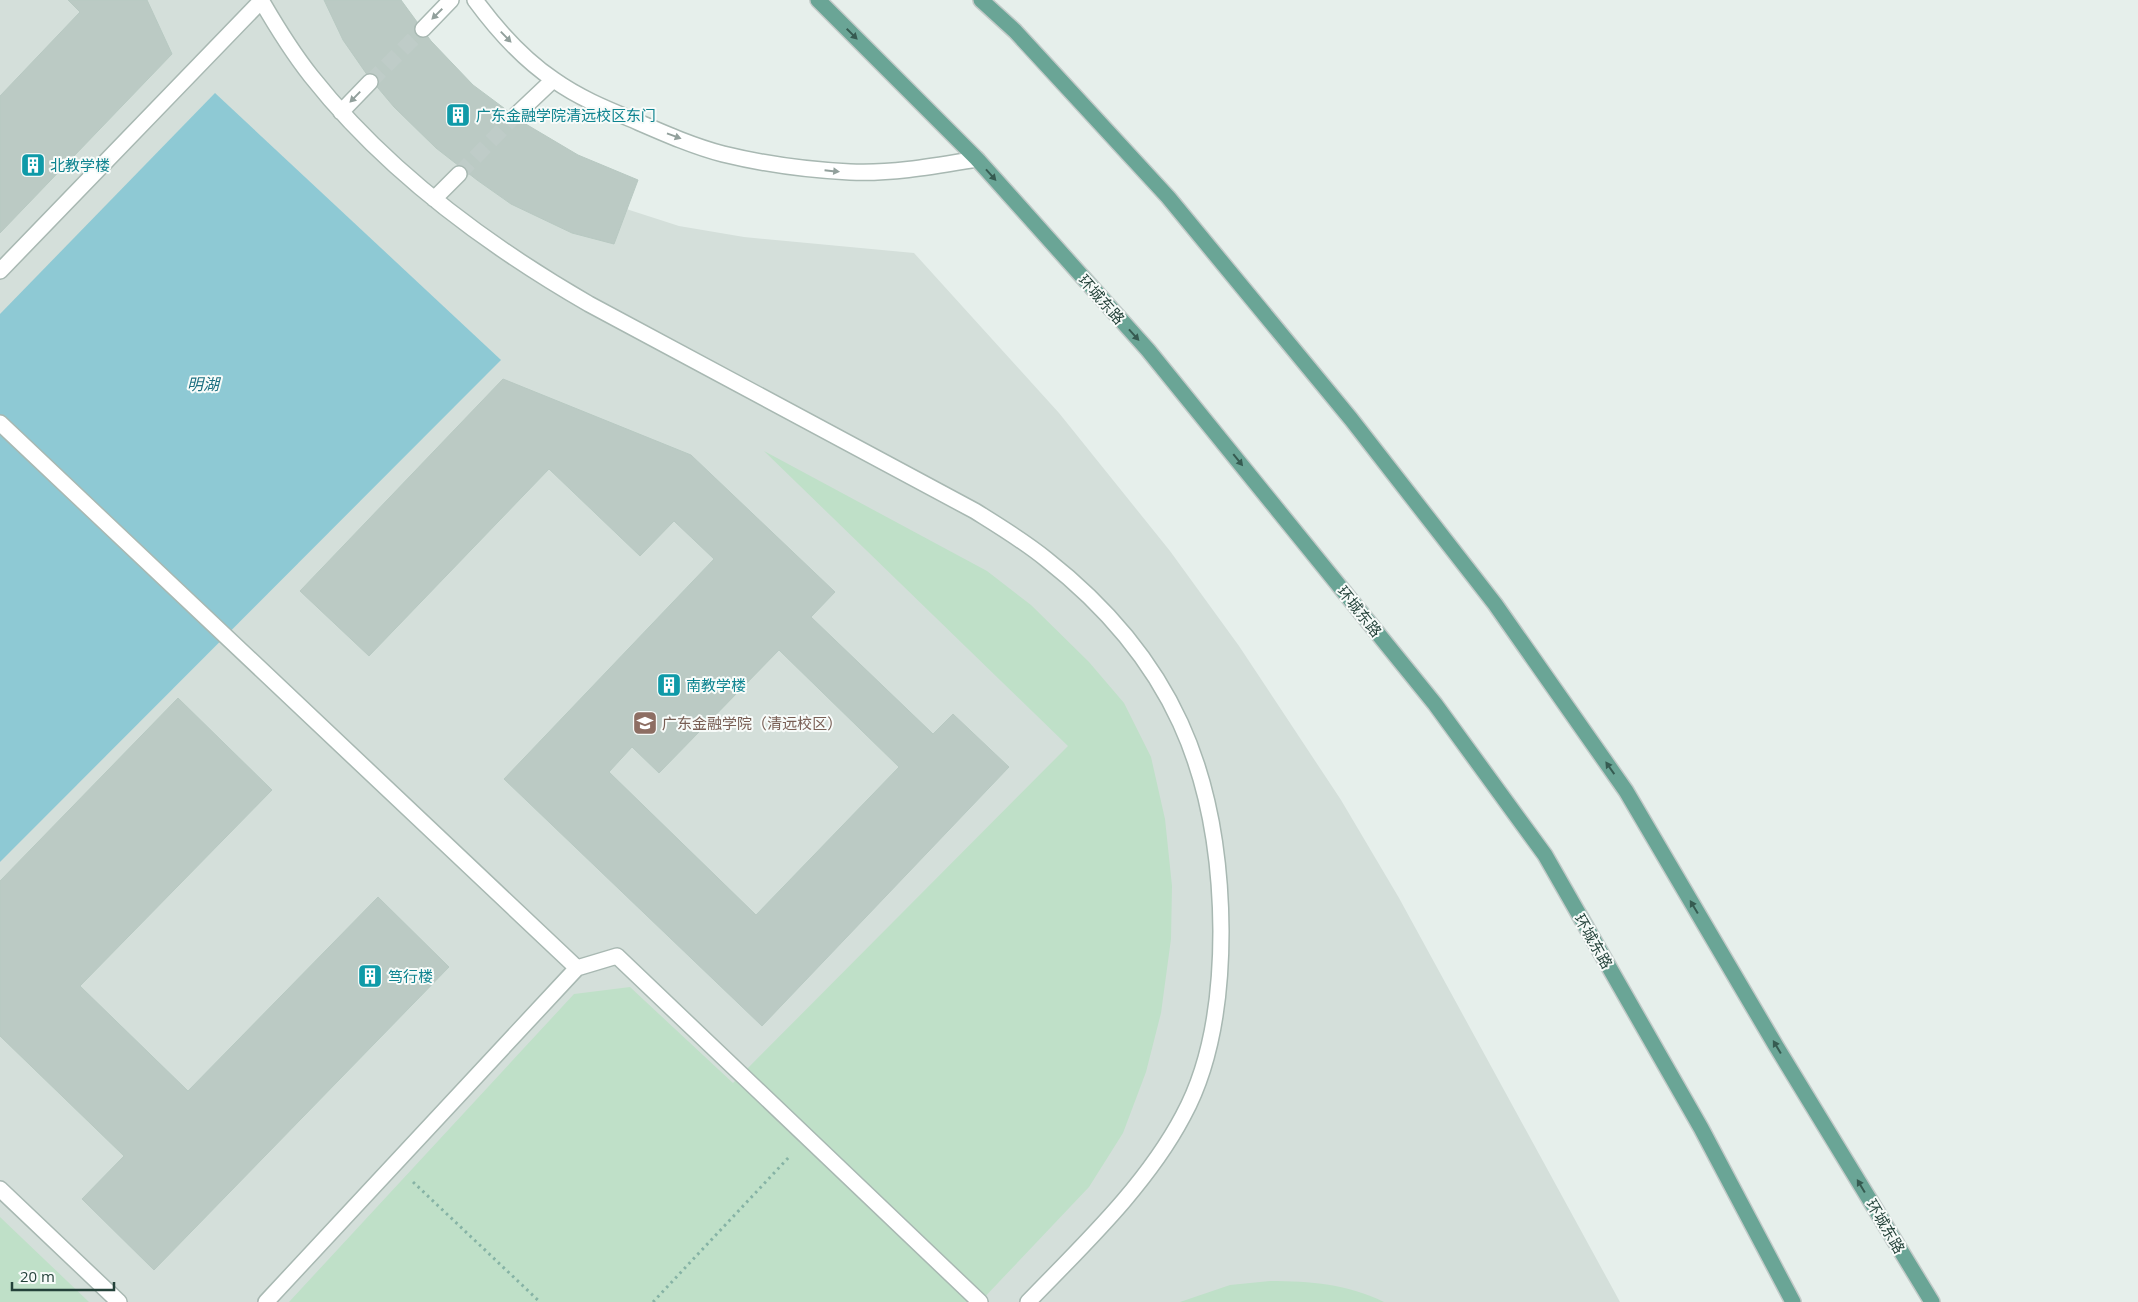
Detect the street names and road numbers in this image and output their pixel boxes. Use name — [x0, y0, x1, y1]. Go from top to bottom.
street label: 环城东路 — [1074, 270, 1130, 328]
street label: 环城东路 — [1333, 581, 1387, 641]
street label: 环城东路 — [1570, 910, 1618, 972]
street label: 环城东路 — [1862, 1195, 1910, 1257]

